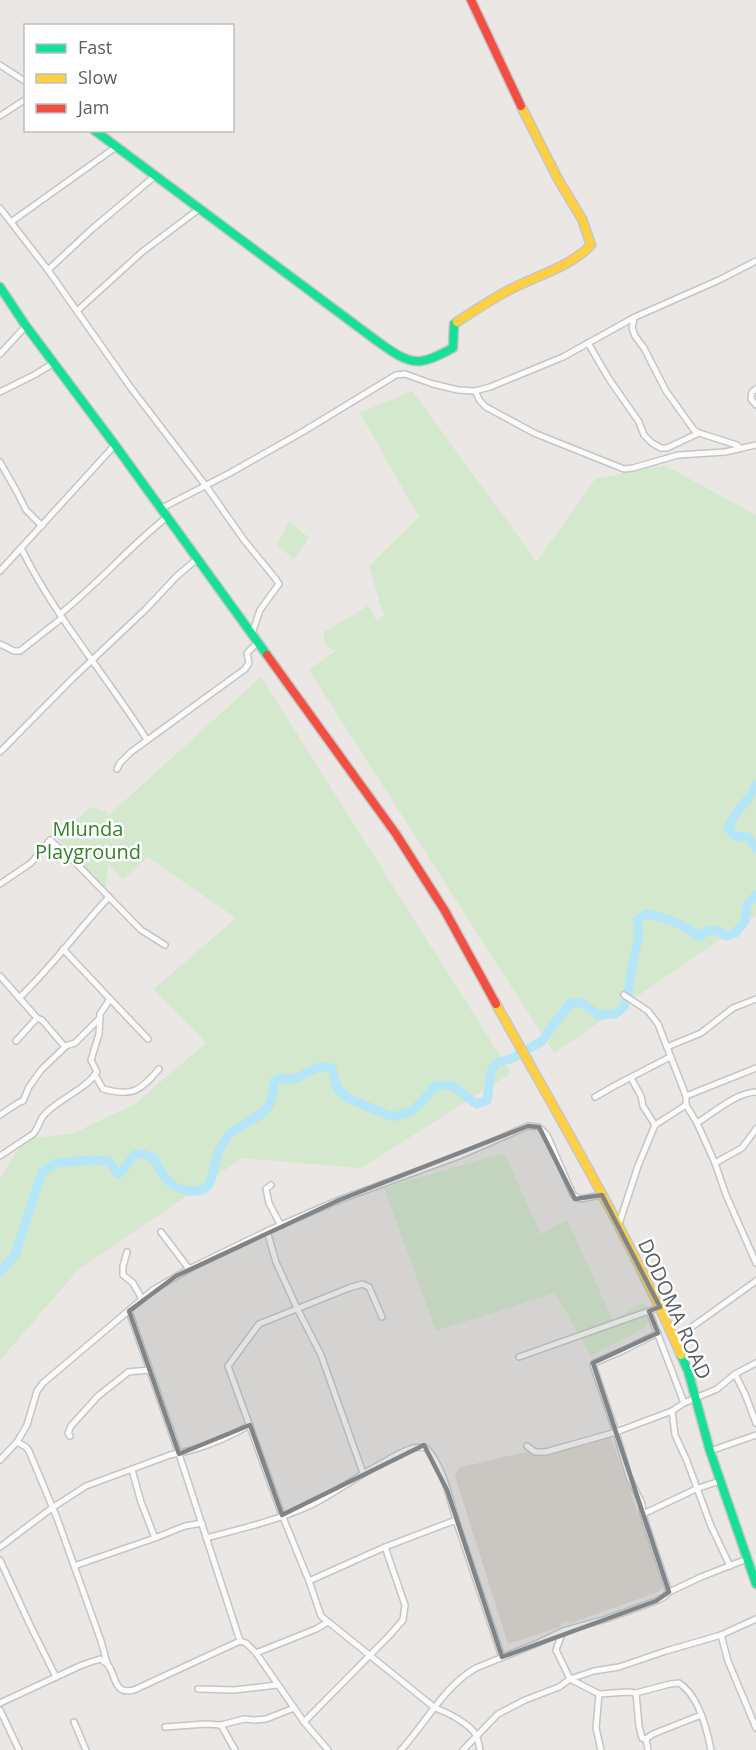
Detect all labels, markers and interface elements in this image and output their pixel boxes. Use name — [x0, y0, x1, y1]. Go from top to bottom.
legend — [24, 24, 234, 132]
text: Fast — [78, 35, 112, 59]
text: Slow — [78, 65, 117, 89]
text: Jam — [76, 95, 110, 119]
park label: Mlunda Playground — [35, 815, 141, 865]
street label: DODOMA ROAD — [632, 1235, 718, 1383]

